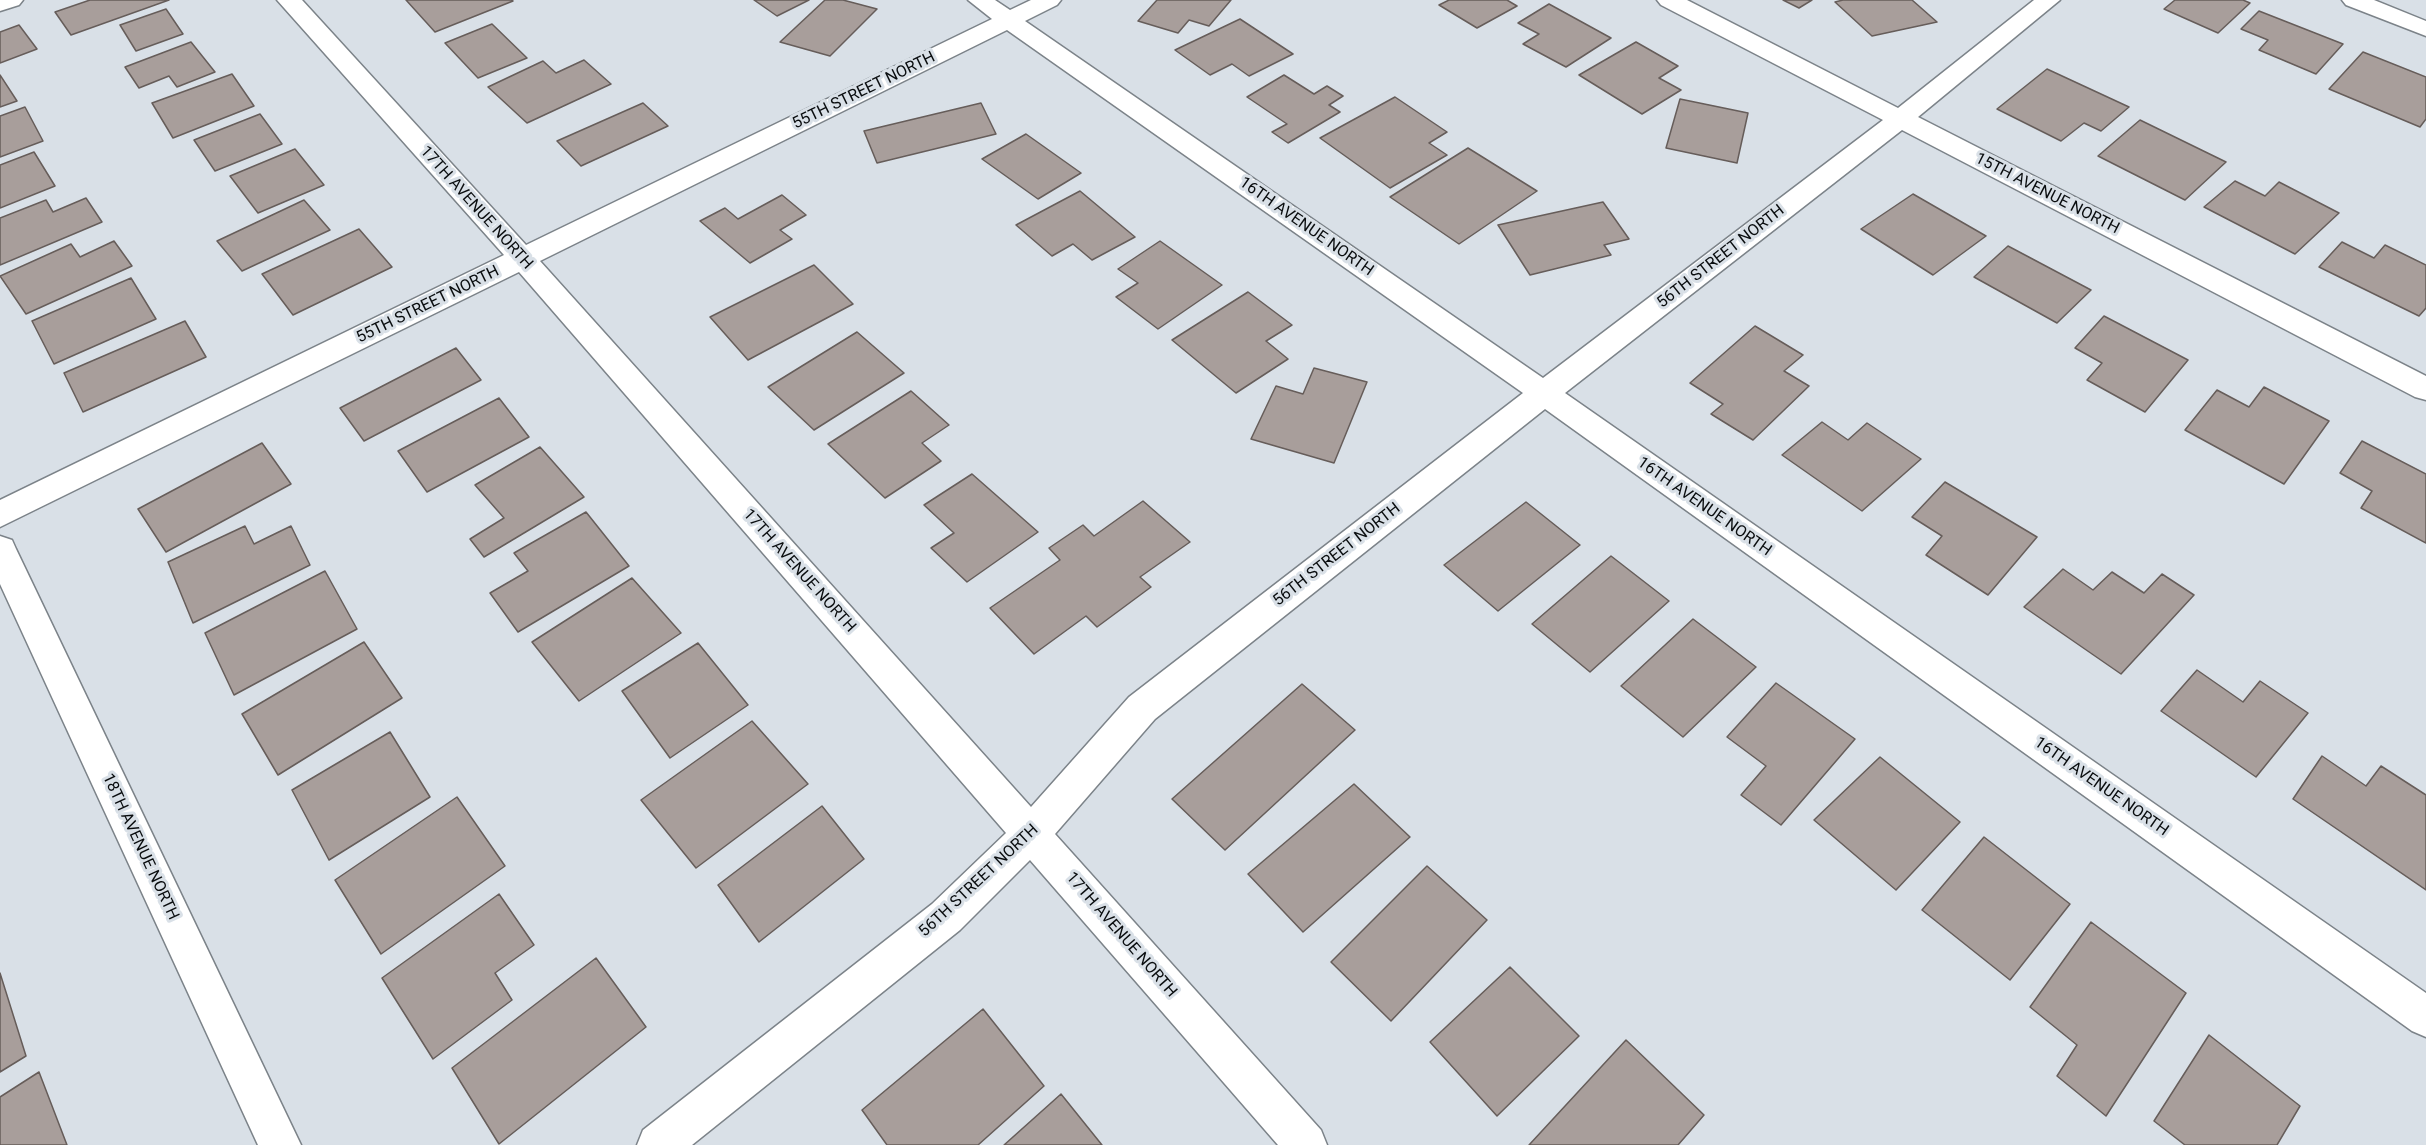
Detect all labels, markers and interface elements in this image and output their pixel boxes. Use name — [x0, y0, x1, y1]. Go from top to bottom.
street label: 55TH STREET NORTH — [790, 48, 938, 134]
street label: 17TH AVENUE NORTH — [416, 142, 536, 274]
street label: 15TH AVENUE NORTH — [1972, 149, 2122, 239]
street label: 16TH AVENUE NORTH — [1235, 173, 1377, 281]
street label: 56TH STREET NORTH — [1654, 201, 1788, 313]
street label: 55TH STREET NORTH — [354, 262, 502, 348]
street label: 16TH AVENUE NORTH — [1633, 453, 1775, 561]
street label: 56TH STREET NORTH — [1270, 499, 1404, 611]
street label: 17TH AVENUE NORTH — [739, 505, 859, 637]
street label: 16TH AVENUE NORTH — [2030, 733, 2172, 841]
street label: 18TH AVENUE NORTH — [98, 771, 182, 923]
street label: 56TH STREET NORTH — [915, 821, 1043, 941]
street label: 17TH AVENUE NORTH — [1061, 869, 1181, 1001]

